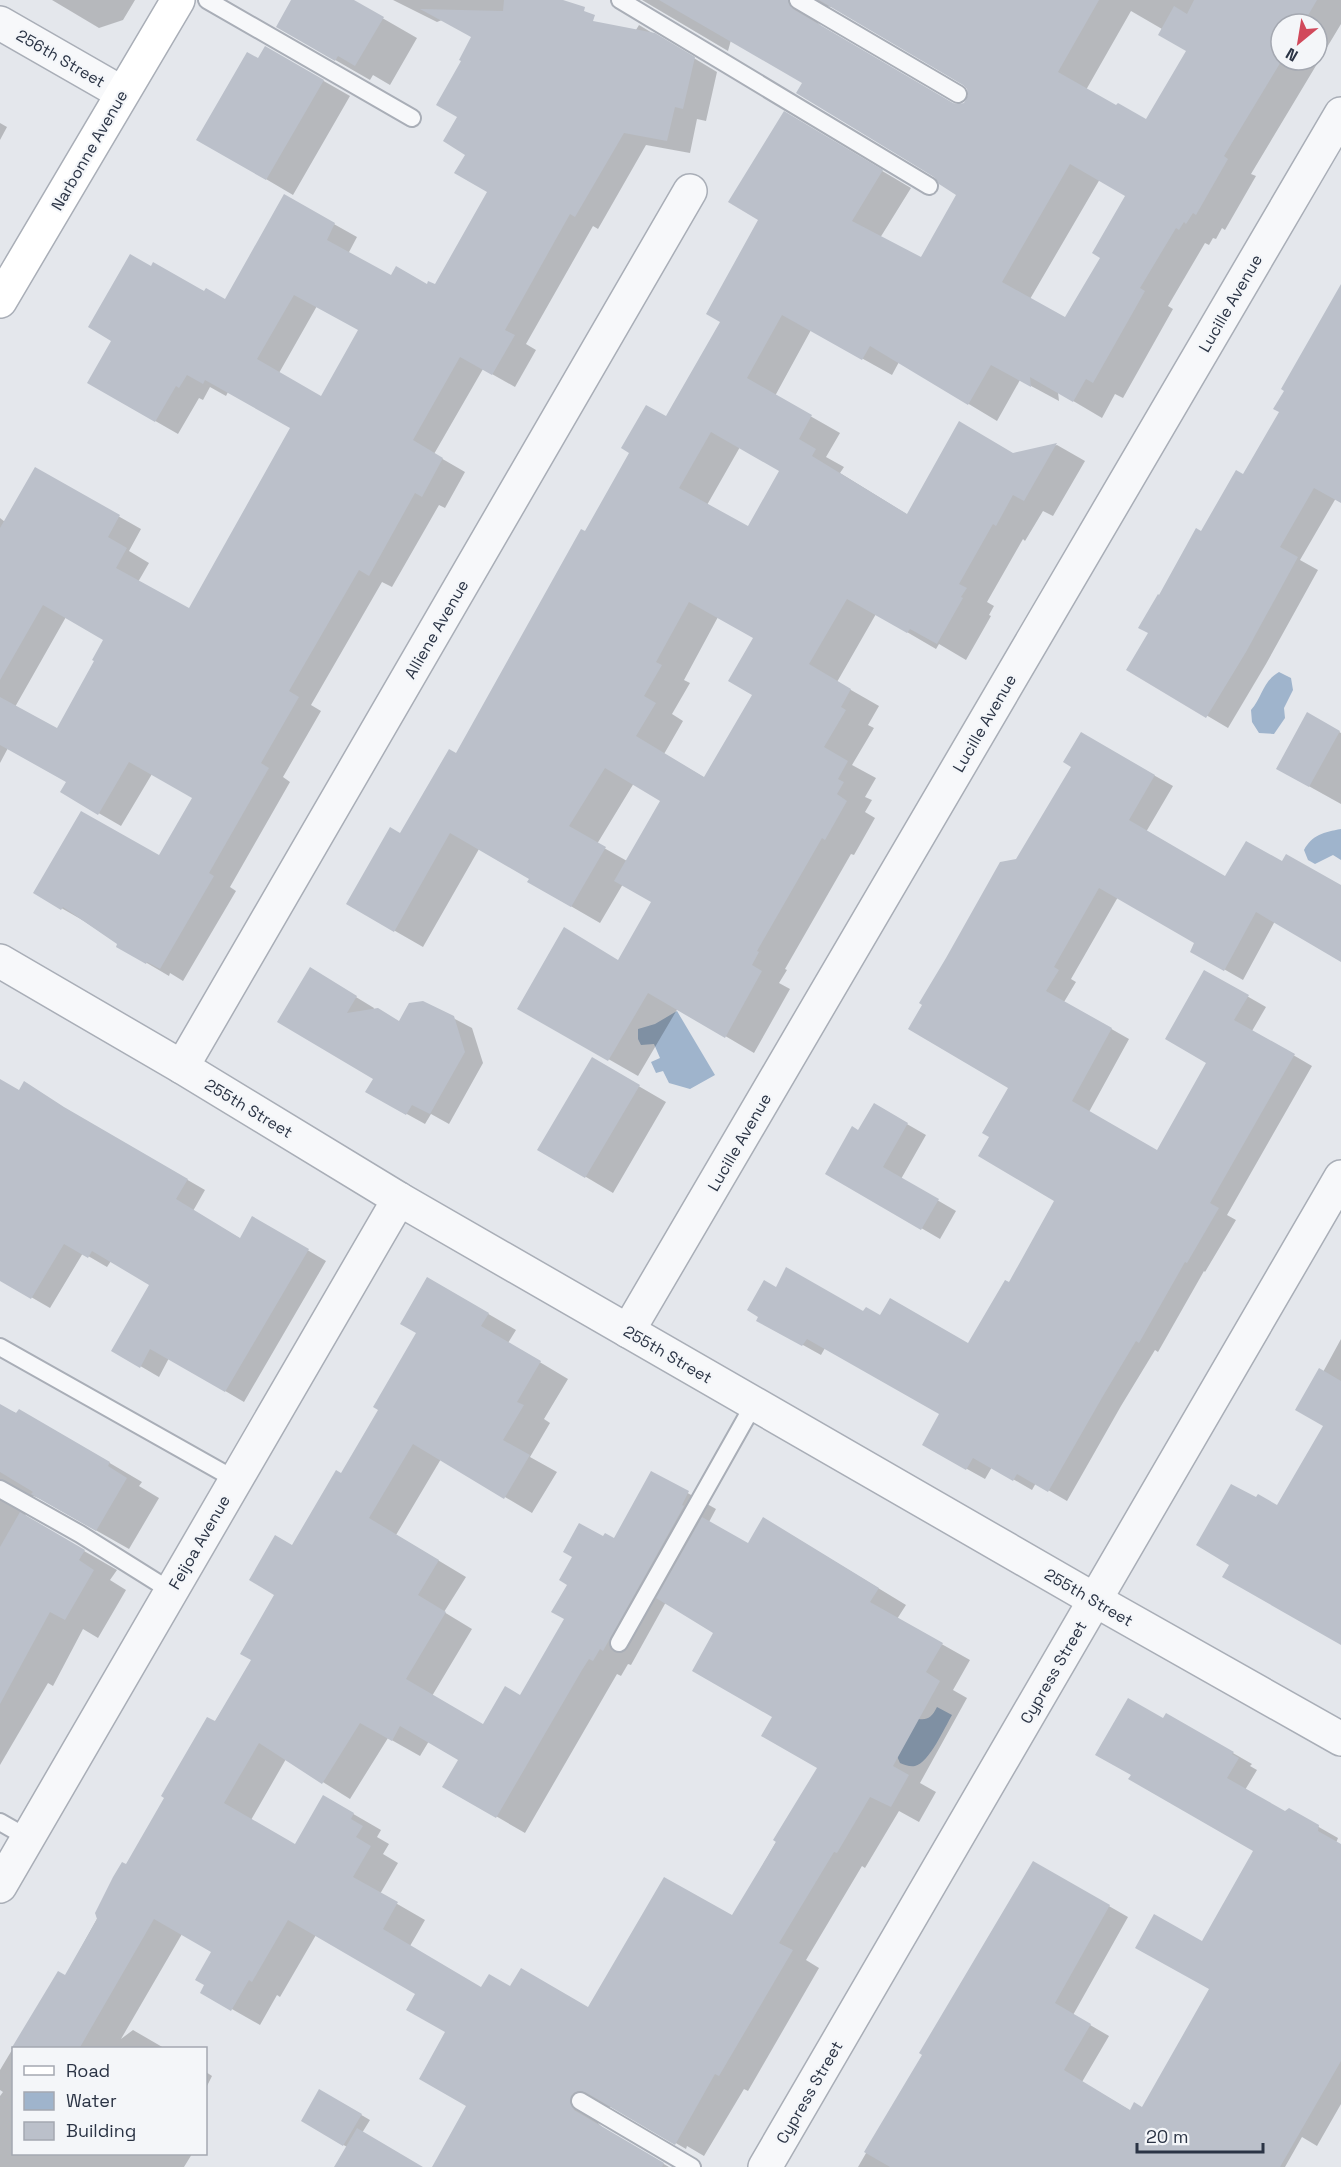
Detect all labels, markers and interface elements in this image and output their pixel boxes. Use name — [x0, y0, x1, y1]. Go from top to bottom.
north arrow — [1269, 12, 1329, 72]
street label: 256th Street — [13, 25, 109, 92]
text: N — [1282, 43, 1302, 66]
street label: Narbonne Avenue — [46, 86, 132, 214]
street label: Lucille Avenue — [1194, 251, 1267, 356]
street label: Alliene Avenue — [400, 576, 473, 683]
street label: Lucille Avenue — [948, 671, 1021, 776]
street label: 255th Street — [201, 1074, 297, 1143]
street label: Lucille Avenue — [703, 1090, 776, 1195]
street label: 255th Street — [620, 1321, 716, 1388]
street label: Feijoa Avenue — [164, 1491, 235, 1593]
street label: 255th Street — [1041, 1564, 1137, 1631]
street label: Cypress Street — [1015, 1617, 1091, 1727]
street label: Cypress Street — [771, 2037, 847, 2147]
legend — [12, 2047, 207, 2155]
text: Road — [66, 2059, 110, 2082]
text: Water — [66, 2089, 117, 2112]
scale bar — [1137, 2116, 1263, 2154]
text: Building — [66, 2119, 136, 2142]
text: 20 m — [1146, 2125, 1189, 2148]

